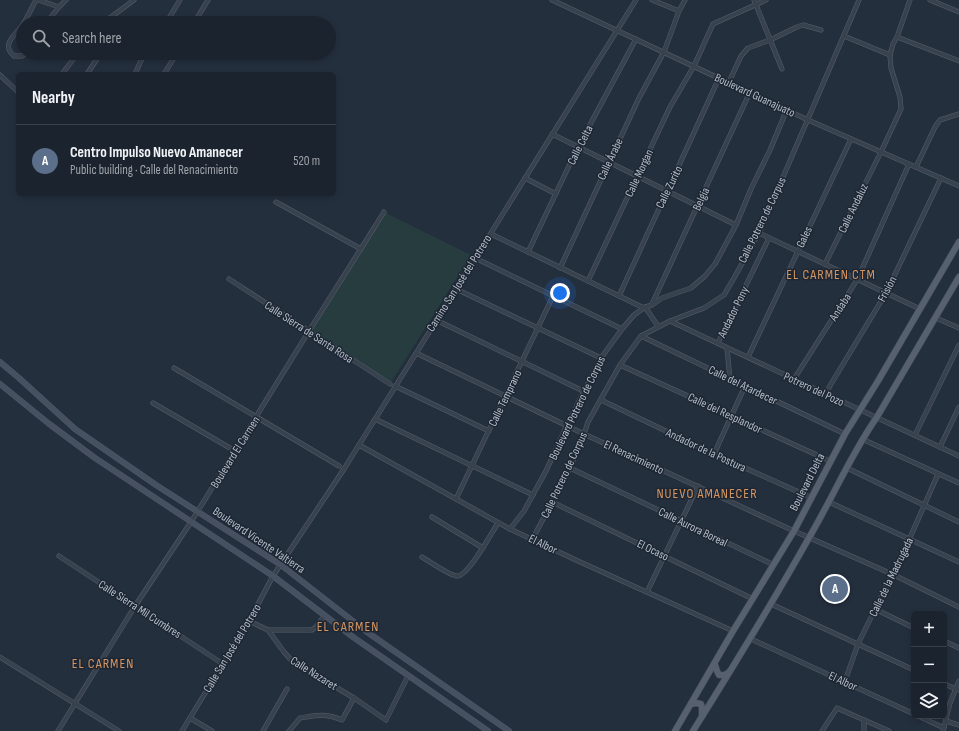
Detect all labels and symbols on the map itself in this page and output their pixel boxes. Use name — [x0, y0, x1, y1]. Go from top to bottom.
street label: Boulevard Guanajuato — [712, 70, 798, 121]
street label: Calle Celta — [564, 123, 597, 168]
street label: Calle Árabe — [594, 136, 627, 183]
street label: Calle Morgan — [622, 147, 657, 200]
street label: Calle Zurito — [653, 163, 686, 211]
street label: Calle Potrero de Corpus — [735, 175, 790, 266]
street label: Calle Andaluz — [835, 180, 872, 235]
street label: Belgia — [690, 185, 713, 213]
street label: Gales — [793, 224, 816, 250]
street label: Camino San José del Potrero — [424, 232, 495, 335]
district label: EL CARMEN CTM — [786, 266, 876, 283]
street label: Frisión — [875, 274, 900, 305]
your location — [550, 283, 570, 303]
street label: Andador Pony — [714, 284, 752, 341]
street label: Andaba — [825, 290, 855, 325]
street label: Calle Sierra de Santa Rosa — [261, 298, 356, 367]
street label: Boulevard Potrero de Corpus — [546, 354, 609, 463]
street label: Calle del Atardecer — [706, 362, 780, 409]
street label: Calle Temprano — [485, 368, 526, 429]
street label: Potrero del Pozo — [781, 369, 846, 410]
street label: Calle del Resplandor — [685, 390, 765, 437]
street label: Boulevard El Carmen — [207, 414, 264, 491]
street label: Andador de la Postura — [662, 425, 749, 476]
street label: Calle Potrero de Corpus — [538, 430, 591, 521]
street label: El Renacimiento — [601, 437, 666, 478]
street label: Boulevard Delta — [787, 451, 829, 514]
district label: NUEVO AMANECER — [656, 485, 758, 502]
street label: Boulevard Vicente Valtierra — [210, 504, 308, 577]
street label: Calle Aurora Boreal — [656, 504, 730, 551]
street label: El Albor — [526, 531, 560, 558]
street label: Calle de la Madrugada — [866, 535, 917, 619]
street label: El Ocaso — [634, 536, 671, 565]
pin: A — [822, 574, 848, 604]
street label: Calle Sierra Mil Cumbres — [95, 577, 184, 642]
street label: Calle San José del Potrero — [200, 601, 265, 695]
district label: EL CARMEN — [317, 618, 379, 635]
street label: Calle Nazaret — [287, 653, 340, 694]
district label: EL CARMEN — [72, 655, 134, 672]
street label: El Albor — [826, 668, 860, 695]

